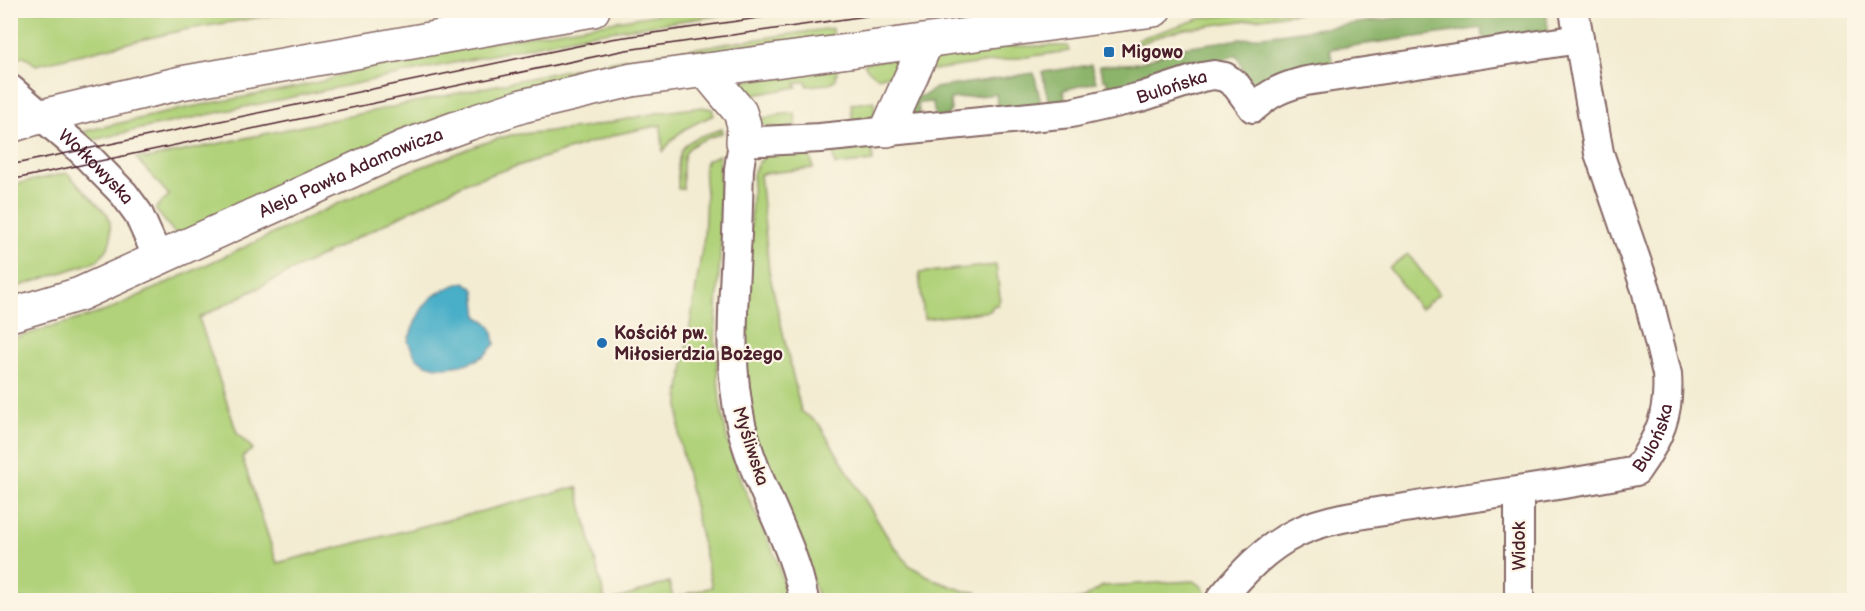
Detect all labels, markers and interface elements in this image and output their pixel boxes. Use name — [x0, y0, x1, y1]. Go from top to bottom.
place label: Migowo — [1121, 42, 1183, 63]
marker: Migowo — [1102, 45, 1116, 59]
street label: Bulońska — [1134, 66, 1209, 109]
street label: Aleja Pawła Adamowicza — [256, 124, 446, 222]
street label: Wołkowyska — [54, 125, 138, 208]
place label: Kościół pw. Miłosierdzia Bożego — [614, 323, 783, 365]
marker: Kościół pw. Miłosierdzia Bożego — [595, 336, 609, 350]
street label: Bulońska — [1628, 402, 1677, 477]
street label: Myśliwska — [728, 404, 773, 488]
street label: Widok — [1509, 521, 1530, 571]

